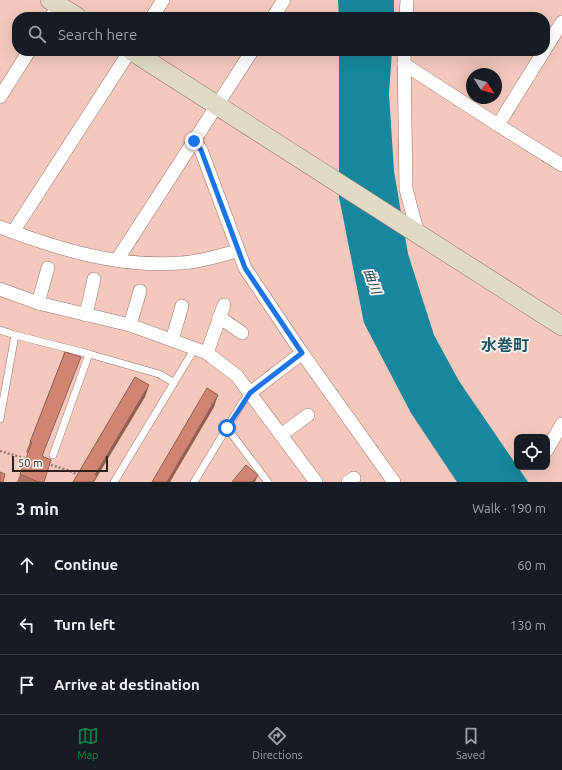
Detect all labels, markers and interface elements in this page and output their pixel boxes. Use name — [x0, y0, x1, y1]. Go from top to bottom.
search box — [12, 12, 550, 56]
icon: search — [26, 23, 48, 45]
text: Search here — [58, 26, 137, 43]
north arrow — [466, 68, 502, 104]
route end — [185, 132, 203, 150]
water label: 曲川 — [362, 266, 385, 297]
district label: 水巻町 — [481, 336, 529, 354]
route start — [218, 419, 236, 437]
map controls — [514, 434, 550, 470]
button: locate — [514, 434, 550, 470]
scale bar — [12, 454, 108, 473]
text: 50 m — [18, 457, 42, 469]
text: 3 min — [16, 499, 59, 518]
text: Walk · 190 m — [472, 501, 546, 515]
icon: ahead — [16, 554, 38, 576]
text: Continue — [54, 556, 118, 573]
text: 60 m — [517, 558, 546, 572]
icon: left — [16, 614, 38, 636]
text: Turn left — [54, 616, 115, 633]
text: 130 m — [510, 618, 546, 632]
icon: arrive — [16, 674, 38, 696]
text: Arrive at destination — [54, 676, 200, 693]
tab: Map — [77, 725, 99, 761]
tab: Directions — [252, 725, 302, 761]
tab: Saved — [456, 725, 485, 761]

